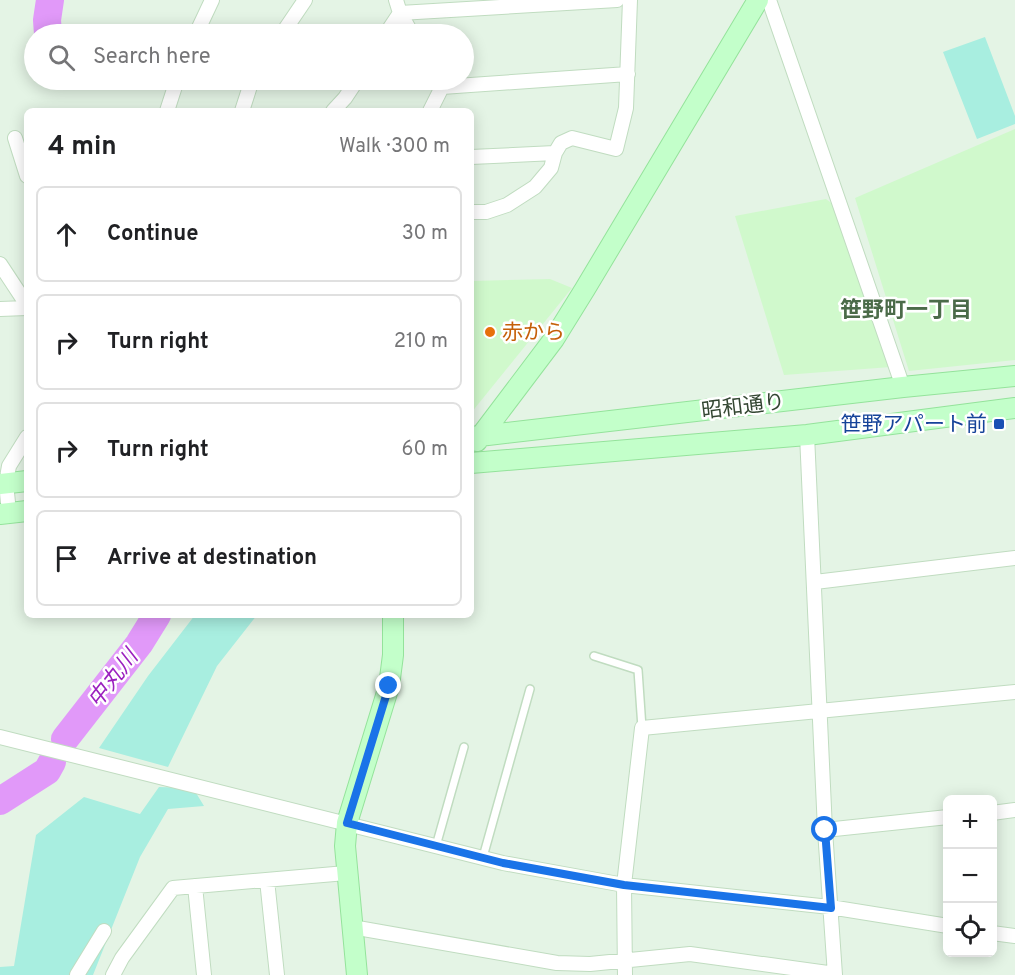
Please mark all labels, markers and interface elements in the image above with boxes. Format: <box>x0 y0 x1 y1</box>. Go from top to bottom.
search box <box>24 24 474 90</box>
icon: search <box>45 41 78 74</box>
text: Search here <box>93 44 211 71</box>
text: 4 min <box>48 131 117 164</box>
text: Walk · 300 m <box>339 134 450 160</box>
icon: ahead <box>50 218 83 251</box>
text: Continue <box>107 221 198 248</box>
text: 30 m <box>402 221 448 247</box>
district label: 笹野町一丁目 <box>840 298 972 325</box>
place label: 赤から <box>502 320 565 347</box>
marker: 赤から <box>483 325 497 339</box>
icon: right <box>50 326 83 359</box>
text: Turn right <box>107 329 209 356</box>
text: 210 m <box>394 329 448 355</box>
street label: 昭和通り <box>700 389 787 426</box>
place label: 笹野アパート前 <box>840 412 987 439</box>
marker: 笹野アパート前 <box>992 417 1006 431</box>
icon: right <box>50 434 83 467</box>
text: Turn right <box>107 437 209 464</box>
text: 60 m <box>402 437 448 463</box>
icon: arrive <box>50 542 83 575</box>
text: Arrive at destination <box>107 545 317 572</box>
water label: 中丸川 <box>83 644 146 714</box>
route end <box>375 672 401 698</box>
map controls <box>943 795 997 957</box>
button: + <box>943 795 997 849</box>
route start <box>811 816 837 842</box>
button: − <box>943 849 997 903</box>
button: locate <box>943 903 997 957</box>

